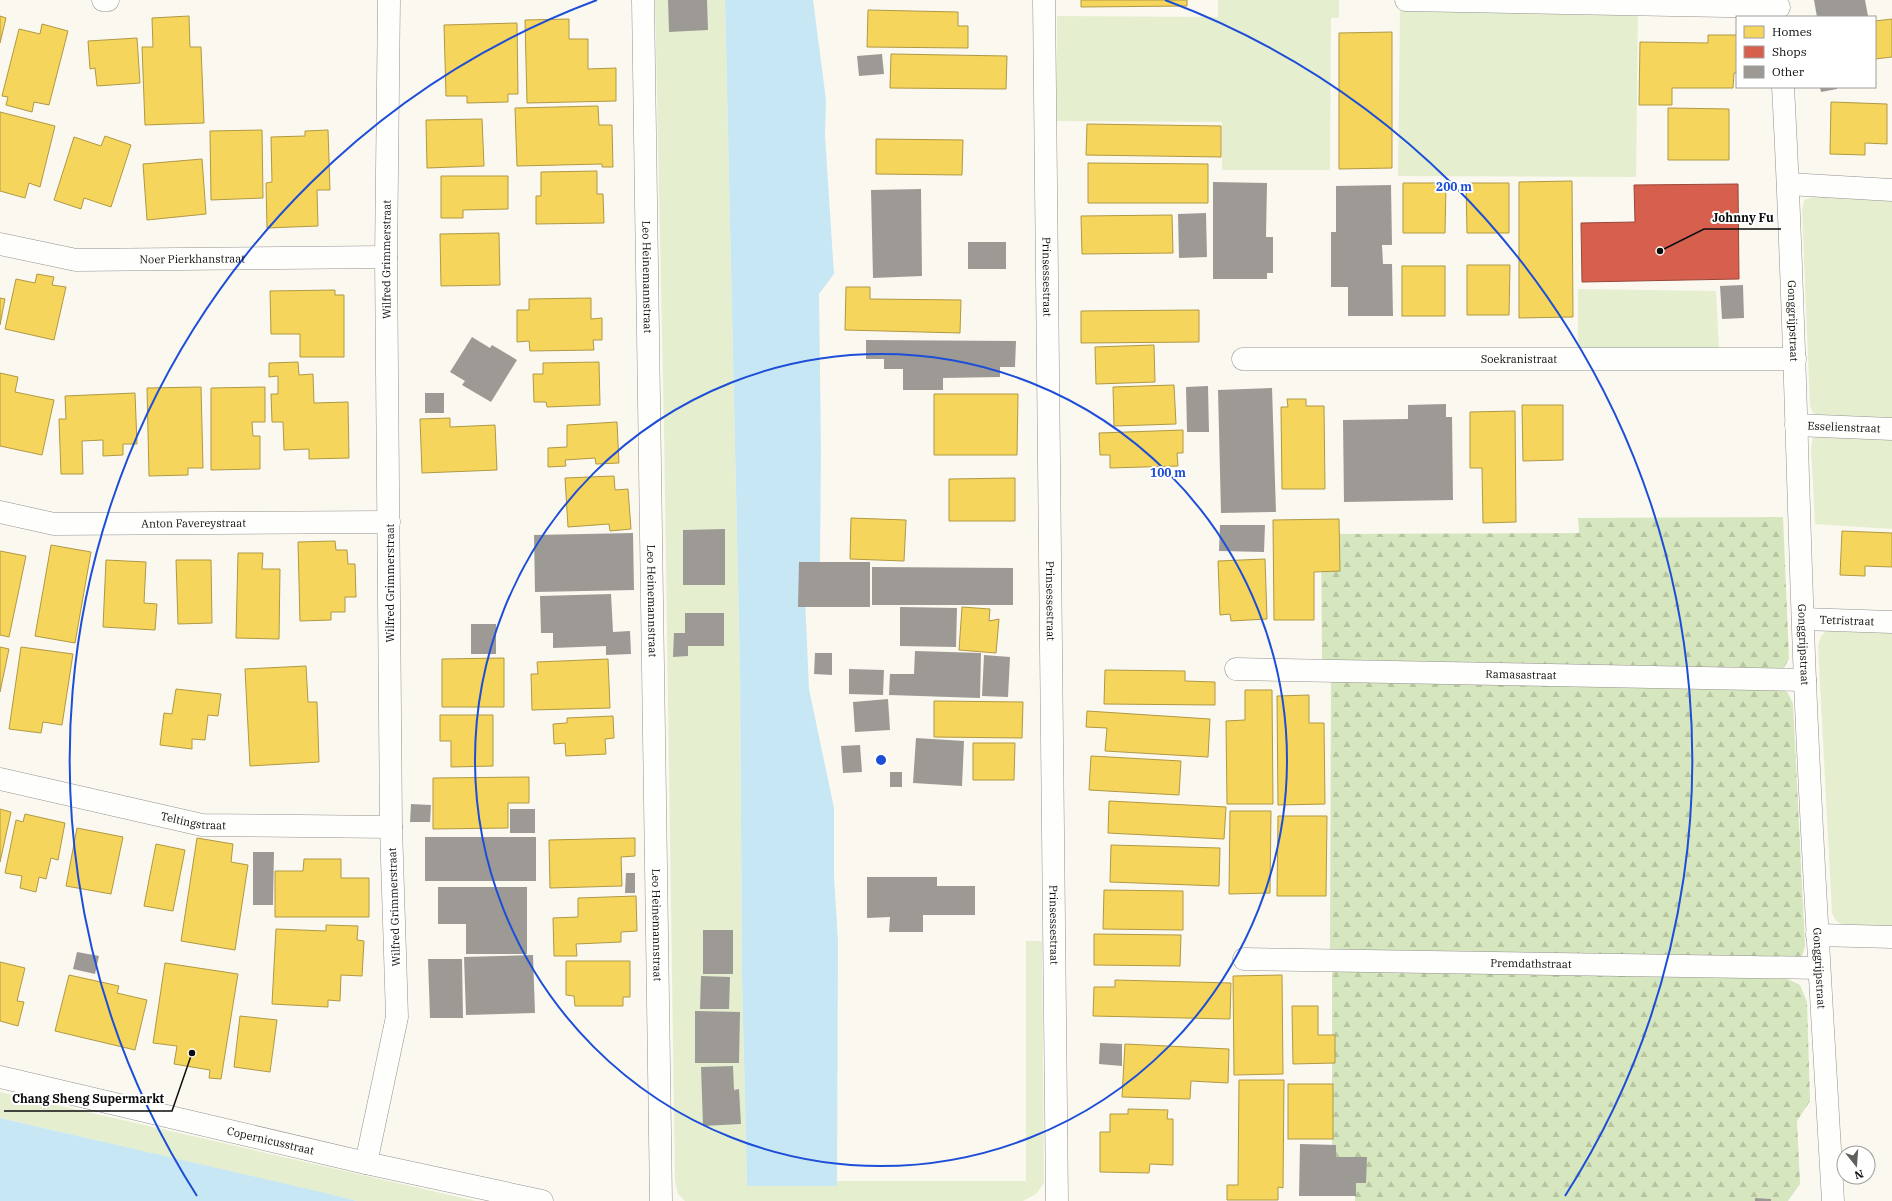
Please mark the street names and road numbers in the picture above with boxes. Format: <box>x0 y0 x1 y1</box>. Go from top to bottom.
street label: Wilfred Grimmerstraat <box>379 200 394 319</box>
street label: Leo Heinemannstraat <box>639 221 655 334</box>
street label: Prinsessestraat <box>1040 237 1054 317</box>
street label: Noer Pierkhanstraat <box>139 251 245 266</box>
street label: Gonggrijpstraat <box>1785 280 1801 362</box>
street label: Soekranistraat <box>1481 352 1557 366</box>
street label: Esselienstraat <box>1807 418 1881 436</box>
street label: Anton Favereystraat <box>141 516 246 530</box>
street label: Wilfred Grimmerstraat <box>383 523 397 642</box>
street label: Leo Heinemannstraat <box>644 545 660 657</box>
street label: Prinsessestraat <box>1043 561 1058 641</box>
street label: Gonggrijpstraat <box>1795 604 1812 686</box>
street label: Tetristraat <box>1819 613 1875 628</box>
street label: Ramasastraat <box>1485 667 1557 682</box>
street label: Teltingstraat <box>159 809 226 832</box>
street label: Wilfred Grimmerstraat <box>385 847 403 967</box>
street label: Leo Heinemannstraat <box>649 868 665 981</box>
street label: Prinsessestraat <box>1047 885 1061 965</box>
street label: Gonggrijpstraat <box>1810 927 1829 1009</box>
street label: Premdathstraat <box>1490 956 1572 971</box>
street label: Copernicusstraat <box>226 1124 316 1158</box>

